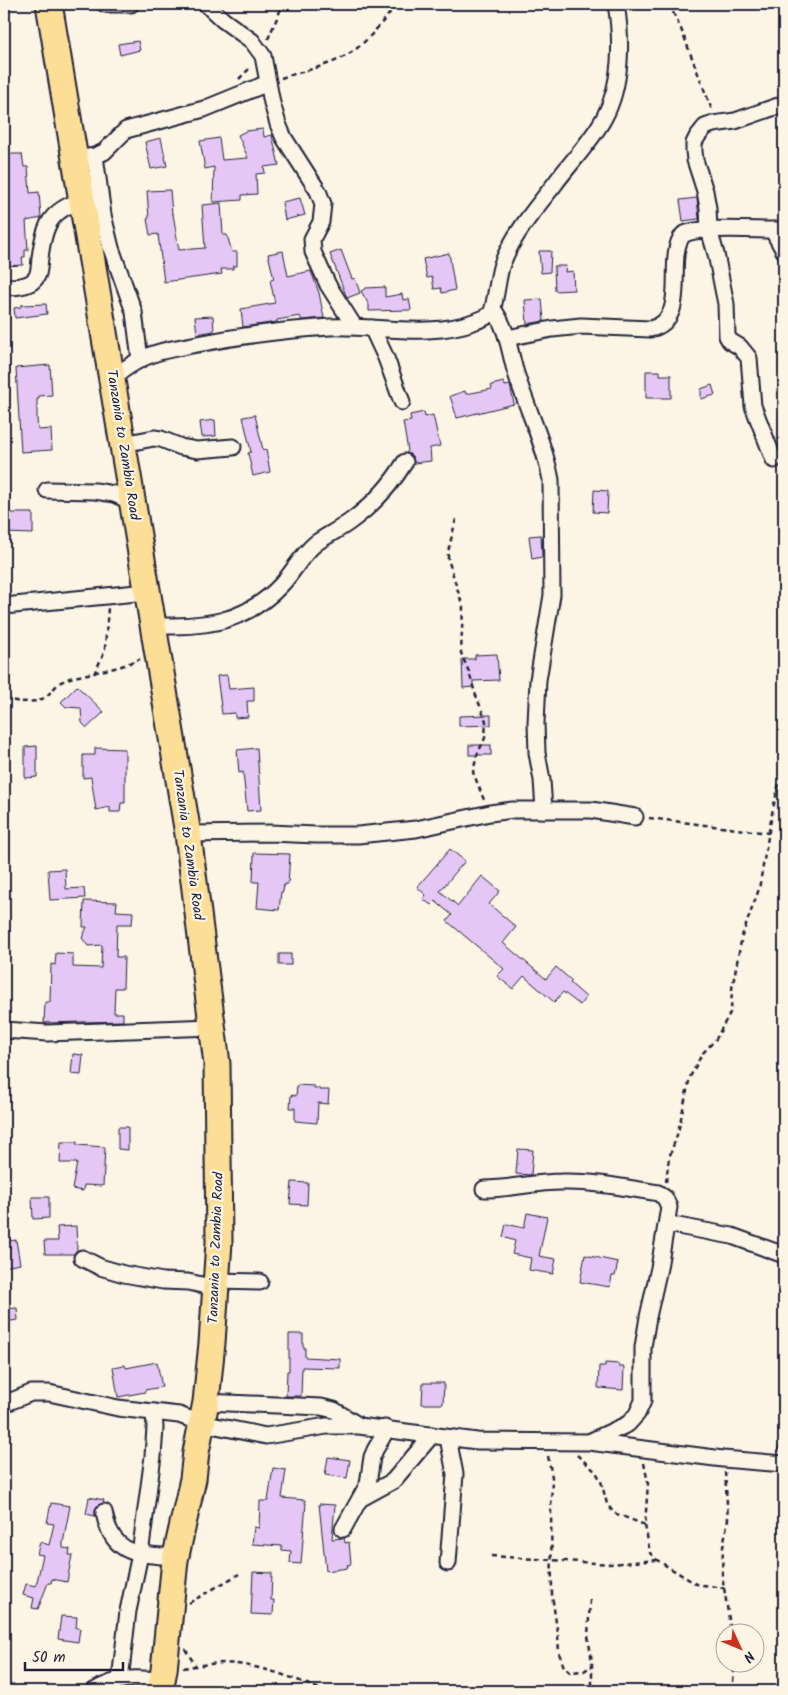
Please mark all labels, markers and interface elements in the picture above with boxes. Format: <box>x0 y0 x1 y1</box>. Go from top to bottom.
street label: Tanzania to Zambia Road <box>100 368 146 523</box>
street label: Tanzania to Zambia Road <box>167 768 210 923</box>
street label: Tanzania to Zambia Road <box>202 1171 230 1324</box>
north arrow <box>716 1622 766 1672</box>
scale bar <box>25 1640 122 1672</box>
text: 50 m <box>32 1646 66 1670</box>
text: N <box>738 1646 760 1667</box>

